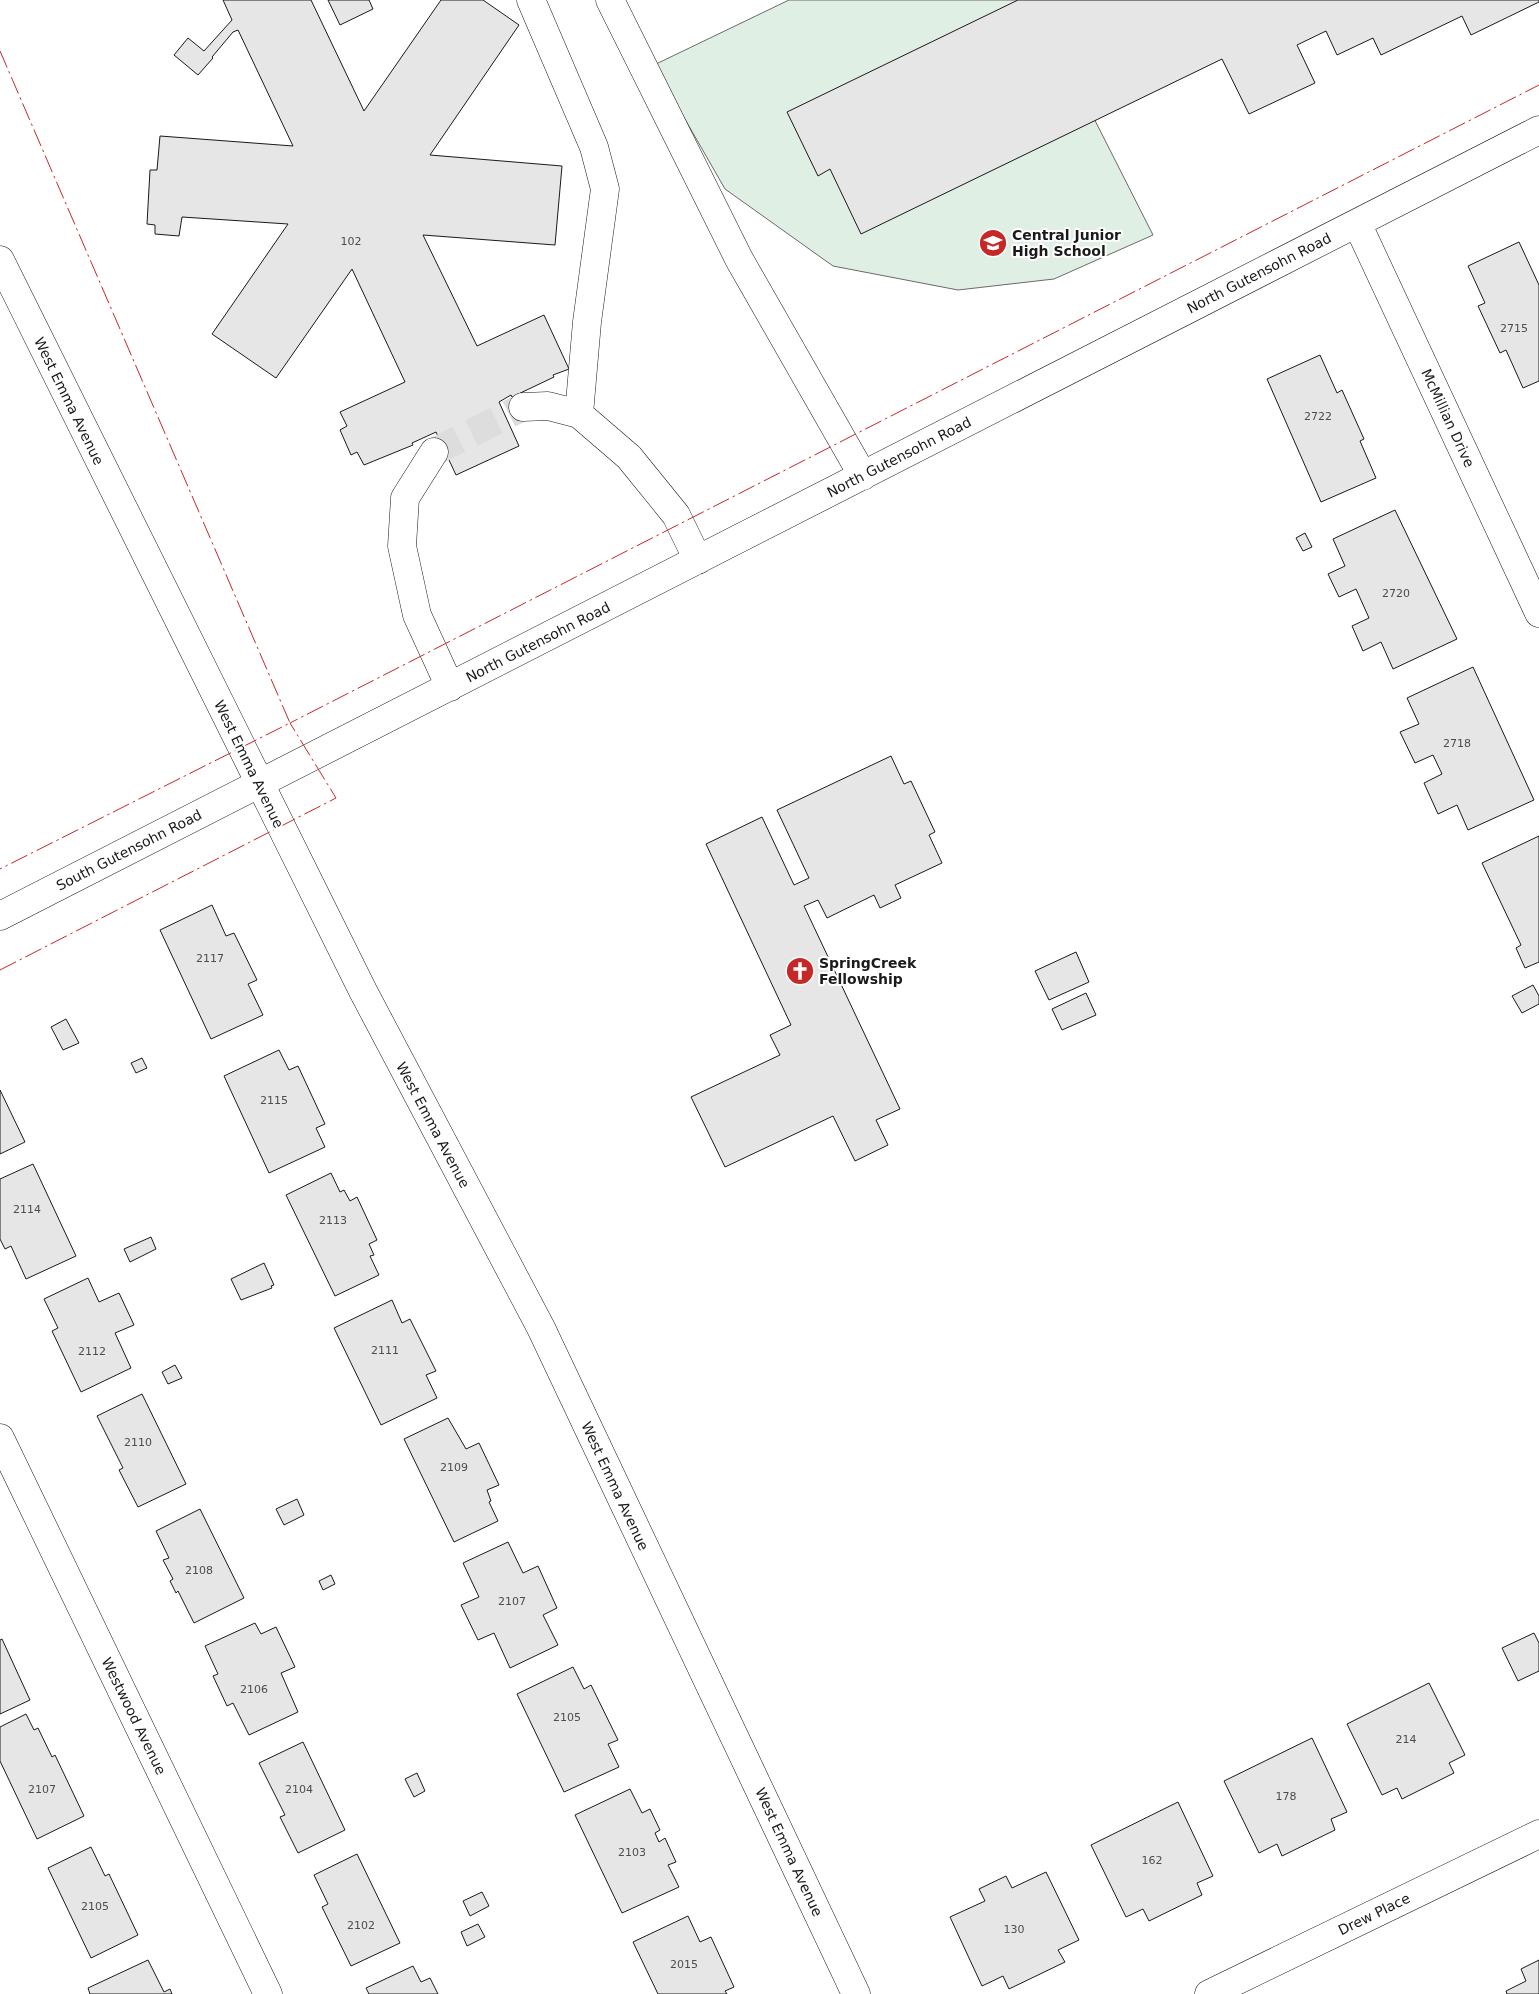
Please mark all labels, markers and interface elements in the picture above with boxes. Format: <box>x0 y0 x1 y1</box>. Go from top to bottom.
place label: Central Junior High School <box>1012 227 1121 259</box>
school or university icon: Central Junior High School <box>978 228 1008 258</box>
street label: North Gutensohn Road <box>1184 230 1334 316</box>
house number: 102 <box>341 235 362 248</box>
house number: 2715 <box>1500 322 1528 335</box>
street label: West Emma Avenue <box>31 335 107 467</box>
street label: McMillian Drive <box>1418 366 1478 470</box>
house number: 2722 <box>1304 410 1332 423</box>
street label: North Gutensohn Road <box>824 414 974 500</box>
house number: 2720 <box>1382 587 1410 600</box>
street label: North Gutensohn Road <box>463 599 613 685</box>
street label: West Emma Avenue <box>211 698 287 830</box>
house number: 2718 <box>1443 737 1471 750</box>
street label: South Gutensohn Road <box>54 806 204 894</box>
house number: 2117 <box>196 952 224 965</box>
place label: SpringCreek Fellowship <box>819 955 917 987</box>
church icon: SpringCreek Fellowship <box>785 956 815 986</box>
street label: West Emma Avenue <box>393 1059 473 1191</box>
house number: 2115 <box>260 1094 288 1107</box>
house number: 2114 <box>13 1203 41 1216</box>
house number: 2113 <box>319 1214 347 1227</box>
house number: 2111 <box>371 1344 399 1357</box>
house number: 2112 <box>78 1345 106 1358</box>
street label: West Emma Avenue <box>578 1419 652 1553</box>
house number: 2110 <box>124 1436 152 1449</box>
house number: 2109 <box>440 1461 468 1474</box>
house number: 2108 <box>185 1564 213 1577</box>
house number: 2107 <box>498 1595 526 1608</box>
street label: Westwood Avenue <box>99 1655 169 1777</box>
house number: 2106 <box>240 1683 268 1696</box>
house number: 2105 <box>553 1711 581 1724</box>
house number: 214 <box>1396 1733 1417 1746</box>
house number: 2107 <box>28 1783 56 1796</box>
house number: 2104 <box>285 1783 313 1796</box>
street label: West Emma Avenue <box>752 1785 826 1919</box>
house number: 178 <box>1276 1790 1297 1803</box>
house number: 2103 <box>618 1846 646 1859</box>
house number: 162 <box>1142 1854 1163 1867</box>
street label: Drew Place <box>1335 1890 1413 1938</box>
house number: 2105 <box>81 1900 109 1913</box>
house number: 2102 <box>347 1919 375 1932</box>
house number: 130 <box>1004 1923 1025 1936</box>
house number: 2015 <box>670 1958 698 1971</box>

